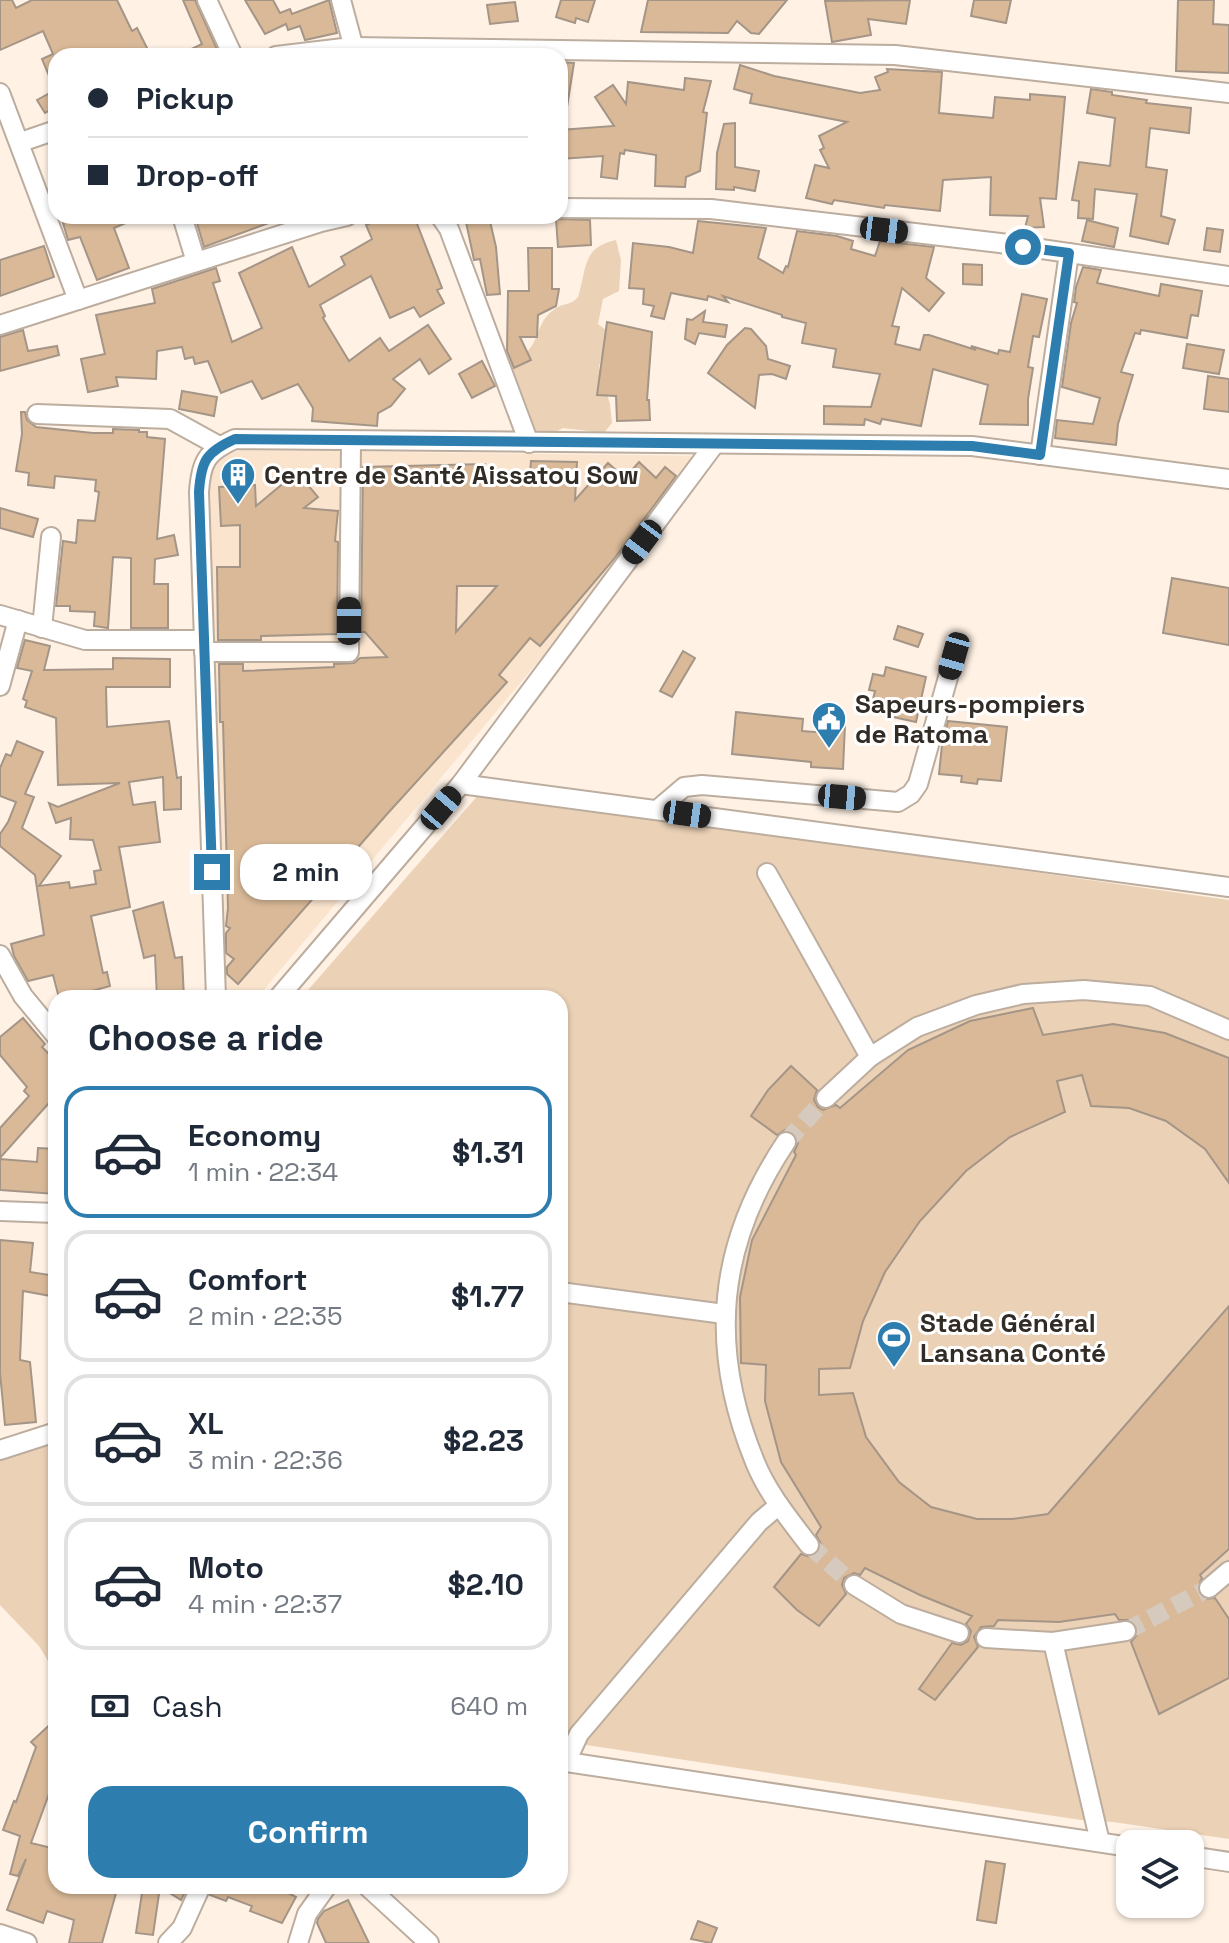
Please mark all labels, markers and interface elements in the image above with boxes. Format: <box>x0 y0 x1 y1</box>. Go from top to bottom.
text: Pickup <box>136 79 234 118</box>
text: Drop-off <box>136 156 259 195</box>
car <box>859 215 909 245</box>
route start <box>1005 229 1041 265</box>
building icon: Centre de Santé Aissatou Sow <box>219 456 257 506</box>
place label: Centre de Santé Aissatou Sow <box>264 458 639 492</box>
car <box>618 516 666 568</box>
car <box>337 597 361 645</box>
car <box>936 630 972 682</box>
place label: Sapeurs-pompiers de Ratoma <box>855 687 1085 751</box>
public building icon: Sapeurs-pompiers de Ratoma <box>810 700 848 750</box>
car <box>416 782 466 834</box>
car <box>817 783 867 811</box>
car <box>662 799 712 829</box>
callout: 2 min <box>240 844 372 900</box>
route end <box>194 854 230 890</box>
text: 2 min <box>272 855 340 889</box>
text: Choose a ride <box>88 1015 324 1061</box>
icon: car <box>92 1116 164 1188</box>
text: Economy <box>188 1116 321 1155</box>
text: $1.31 <box>452 1133 524 1172</box>
text: 1 min · 22:34 <box>188 1155 338 1189</box>
icon: car <box>92 1260 164 1332</box>
text: Comfort <box>188 1260 307 1299</box>
text: $1.77 <box>451 1277 524 1316</box>
text: 2 min · 22:35 <box>188 1299 342 1333</box>
place label: Stade Général Lansana Conté <box>920 1306 1106 1370</box>
sports icon: Stade Général Lansana Conté <box>875 1319 913 1369</box>
icon: car <box>92 1404 164 1476</box>
text: XL <box>188 1404 224 1443</box>
text: $2.23 <box>443 1421 524 1460</box>
text: 3 min · 22:36 <box>188 1443 343 1477</box>
icon: car <box>92 1548 164 1620</box>
text: Moto <box>188 1548 264 1587</box>
text: $2.10 <box>448 1565 524 1604</box>
text: 4 min · 22:37 <box>188 1587 342 1621</box>
icon: cash <box>88 1684 132 1728</box>
text: Cash <box>152 1687 223 1726</box>
text: 640 m <box>450 1689 528 1723</box>
button: Confirm <box>88 1786 528 1878</box>
map controls <box>1116 1830 1204 1918</box>
button: layers <box>1116 1830 1204 1918</box>

